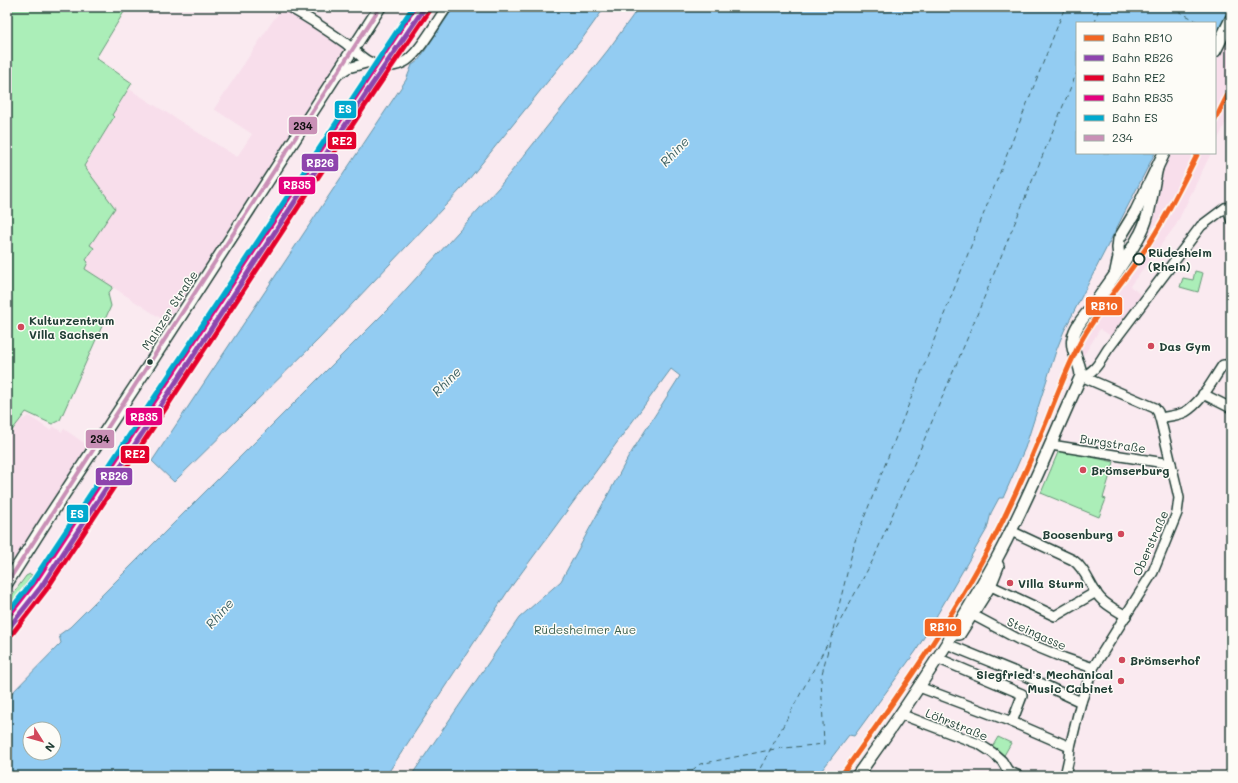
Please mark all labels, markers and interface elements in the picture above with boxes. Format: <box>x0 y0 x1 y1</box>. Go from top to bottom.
legend <box>1076 22 1216 154</box>
text: Bahn RB10 <box>1112 29 1173 45</box>
text: Bahn RB26 <box>1112 49 1173 65</box>
text: Bahn RE2 <box>1112 69 1165 85</box>
text: Bahn RB35 <box>1112 89 1173 105</box>
line badge: ES <box>334 100 357 119</box>
text: ES <box>338 101 352 116</box>
text: Bahn ES <box>1112 109 1158 125</box>
line badge: 234 <box>288 116 318 135</box>
text: 234 <box>293 118 313 133</box>
text: 234 <box>1112 129 1133 145</box>
line badge: RE2 <box>327 131 357 150</box>
text: RE2 <box>332 133 352 148</box>
water label: Rhine <box>656 133 692 169</box>
line badge: RB26 <box>301 153 339 172</box>
text: RB26 <box>306 155 334 170</box>
line badge: RB35 <box>278 176 316 195</box>
text: RB35 <box>283 177 312 192</box>
place label: Rüdesheim (Rhein) <box>1148 244 1212 274</box>
marker: Rüdesheim (Rhein) <box>1132 252 1146 266</box>
street label: Mainzer Straße <box>137 267 201 353</box>
line badge: RB10 <box>1085 296 1123 316</box>
text: RB10 <box>1091 298 1117 313</box>
place label: Kulturzentrum Villa Sachsen <box>29 312 114 342</box>
marker: Kulturzentrum Villa Sachsen <box>16 322 26 332</box>
place label: Das Gym <box>1159 338 1211 354</box>
marker: Das Gym <box>1146 341 1156 351</box>
unlabelled marker <box>145 357 155 367</box>
water label: Rhine <box>428 363 464 399</box>
line badge: RB35 <box>125 407 163 426</box>
text: RB35 <box>130 409 159 424</box>
line badge: 234 <box>85 429 115 449</box>
street label: Burgstraße <box>1079 430 1147 456</box>
text: 234 <box>90 431 110 446</box>
line badge: RE2 <box>120 445 150 464</box>
text: RE2 <box>125 446 145 461</box>
place label: Brömserburg <box>1091 462 1170 478</box>
marker: Brömserburg <box>1078 465 1088 475</box>
line badge: RB26 <box>95 467 133 486</box>
text: RB26 <box>100 468 128 483</box>
line badge: ES <box>66 504 89 523</box>
text: ES <box>70 506 84 521</box>
street label: Oberstraße <box>1128 508 1172 578</box>
place label: Boosenburg <box>1042 526 1113 542</box>
marker: Boosenburg <box>1116 529 1126 539</box>
place label: Villa Sturm <box>1018 575 1084 591</box>
marker: Villa Sturm <box>1005 578 1015 588</box>
water label: Rhine <box>201 594 237 632</box>
street label: Steingasse <box>1005 613 1069 653</box>
line badge: RB10 <box>924 618 962 637</box>
text: RB10 <box>930 619 956 634</box>
park label: Rüdesheimer Aue <box>534 621 636 637</box>
place label: Brömserhof <box>1130 652 1201 668</box>
marker: Brömserhof <box>1117 655 1127 665</box>
place label: Siegfried's Mechanical Music Cabinet <box>976 666 1113 696</box>
marker: Siegfried's Mechanical Music Cabinet <box>1116 676 1126 686</box>
street label: Löhrstraße <box>923 704 991 744</box>
north arrow <box>22 721 62 761</box>
text: N <box>42 739 59 755</box>

